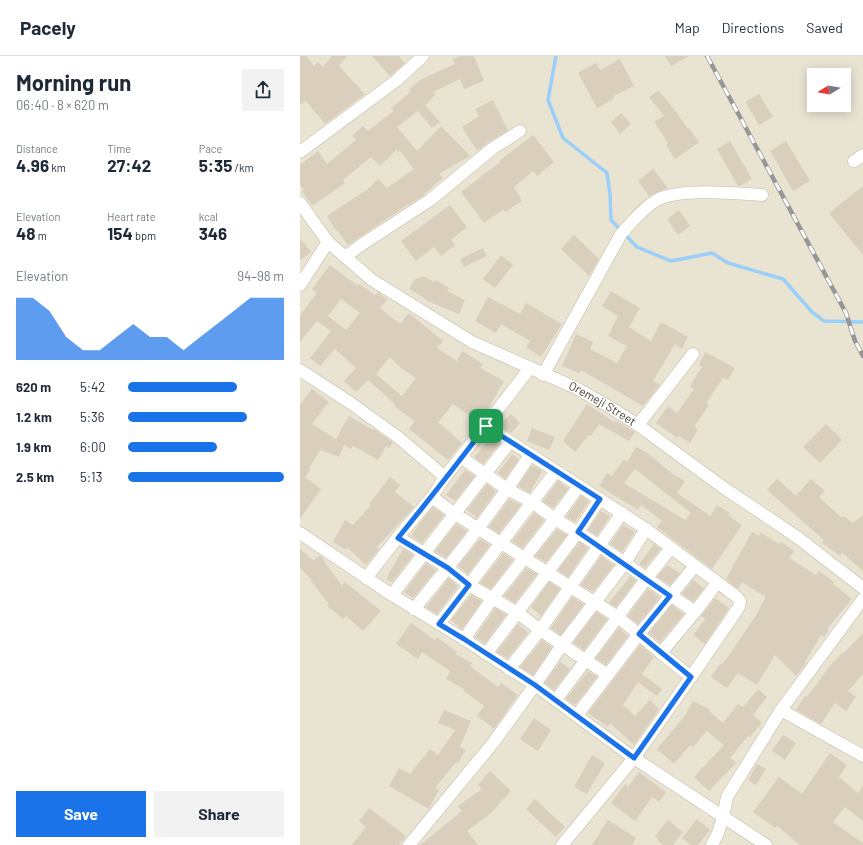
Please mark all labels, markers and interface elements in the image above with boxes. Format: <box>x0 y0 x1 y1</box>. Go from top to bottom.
text: Pacely <box>20 16 76 39</box>
text: Map <box>675 19 700 36</box>
text: Directions <box>722 19 784 36</box>
text: Saved <box>806 19 843 36</box>
north arrow <box>807 68 851 112</box>
map controls <box>807 68 851 112</box>
text: Morning run <box>16 69 131 95</box>
button: share <box>242 69 284 111</box>
text: 06:40 · 8 × 620 m <box>16 97 109 113</box>
text: Distance <box>16 142 58 155</box>
text: Time <box>107 142 131 155</box>
text: Pace <box>199 142 222 155</box>
text: 4.96 <box>16 155 49 175</box>
text: 27:42 <box>107 155 151 175</box>
text: 5:35 <box>199 155 232 175</box>
text: km <box>49 161 66 174</box>
text: /km <box>232 161 254 174</box>
text: Elevation <box>16 210 60 223</box>
text: Heart rate <box>107 210 156 223</box>
text: kcal <box>199 210 218 223</box>
text: 48 <box>16 223 35 243</box>
text: 154 <box>107 223 133 243</box>
text: 346 <box>199 223 227 243</box>
text: m <box>35 229 47 242</box>
text: bpm <box>133 229 156 242</box>
text: Elevation <box>16 268 68 284</box>
text: 94–98 m <box>237 268 284 284</box>
street label: Oremeji Street <box>567 378 639 428</box>
text: 620 m <box>16 379 51 395</box>
text: 5:42 <box>80 379 105 395</box>
text: 1.2 km <box>16 409 52 425</box>
text: 5:36 <box>80 409 104 425</box>
pin <box>469 409 503 443</box>
icon: arrive <box>475 415 497 437</box>
text: 1.9 km <box>16 439 51 455</box>
text: 6:00 <box>80 439 106 455</box>
text: 2.5 km <box>16 469 54 485</box>
text: 5:13 <box>80 469 102 485</box>
button: Save <box>16 791 146 837</box>
button: Share <box>154 791 284 837</box>

